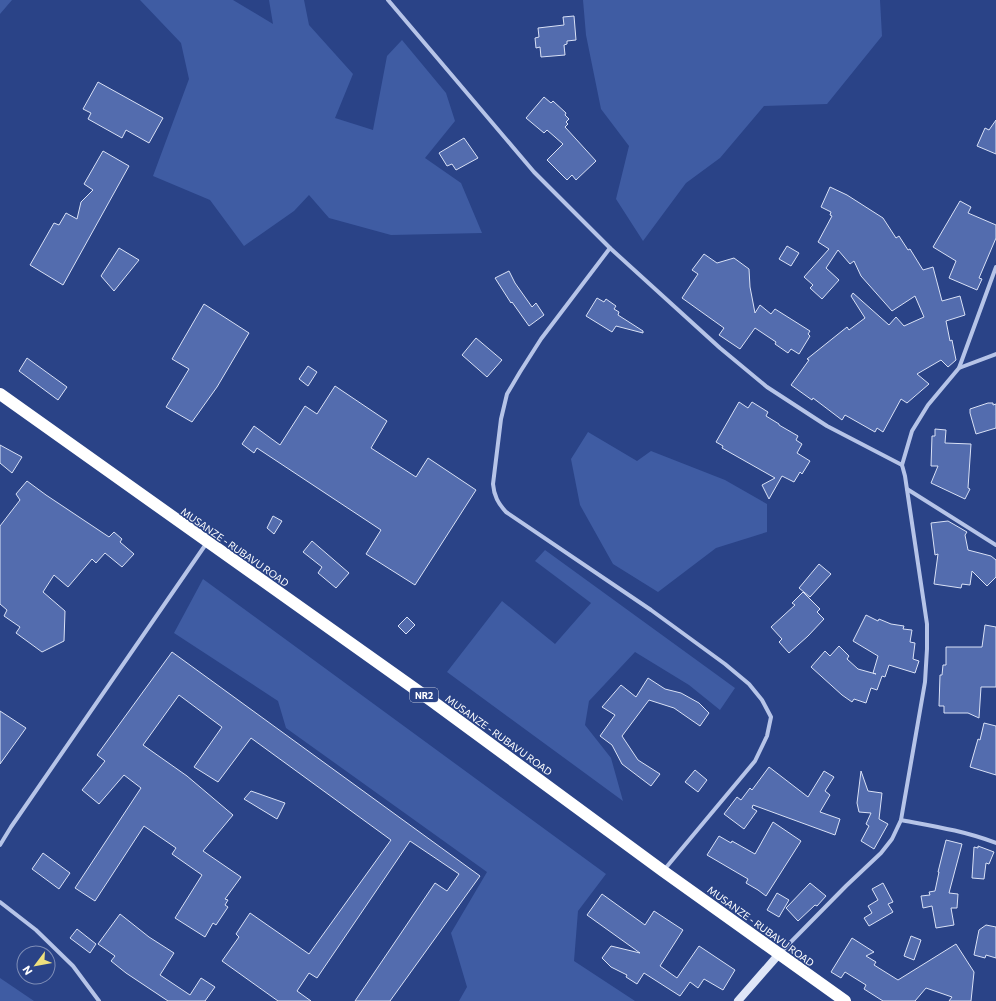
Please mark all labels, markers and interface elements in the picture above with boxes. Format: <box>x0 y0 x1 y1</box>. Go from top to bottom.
street label: MUSANZE - RUBAVU ROAD <box>179 505 291 589</box>
road number: NR2 <box>410 688 438 702</box>
street label: MUSANZE - RUBAVU ROAD <box>443 692 555 778</box>
street label: MUSANZE - RUBAVU ROAD <box>705 883 817 969</box>
north arrow <box>16 945 56 985</box>
text: N <box>19 964 35 978</box>

